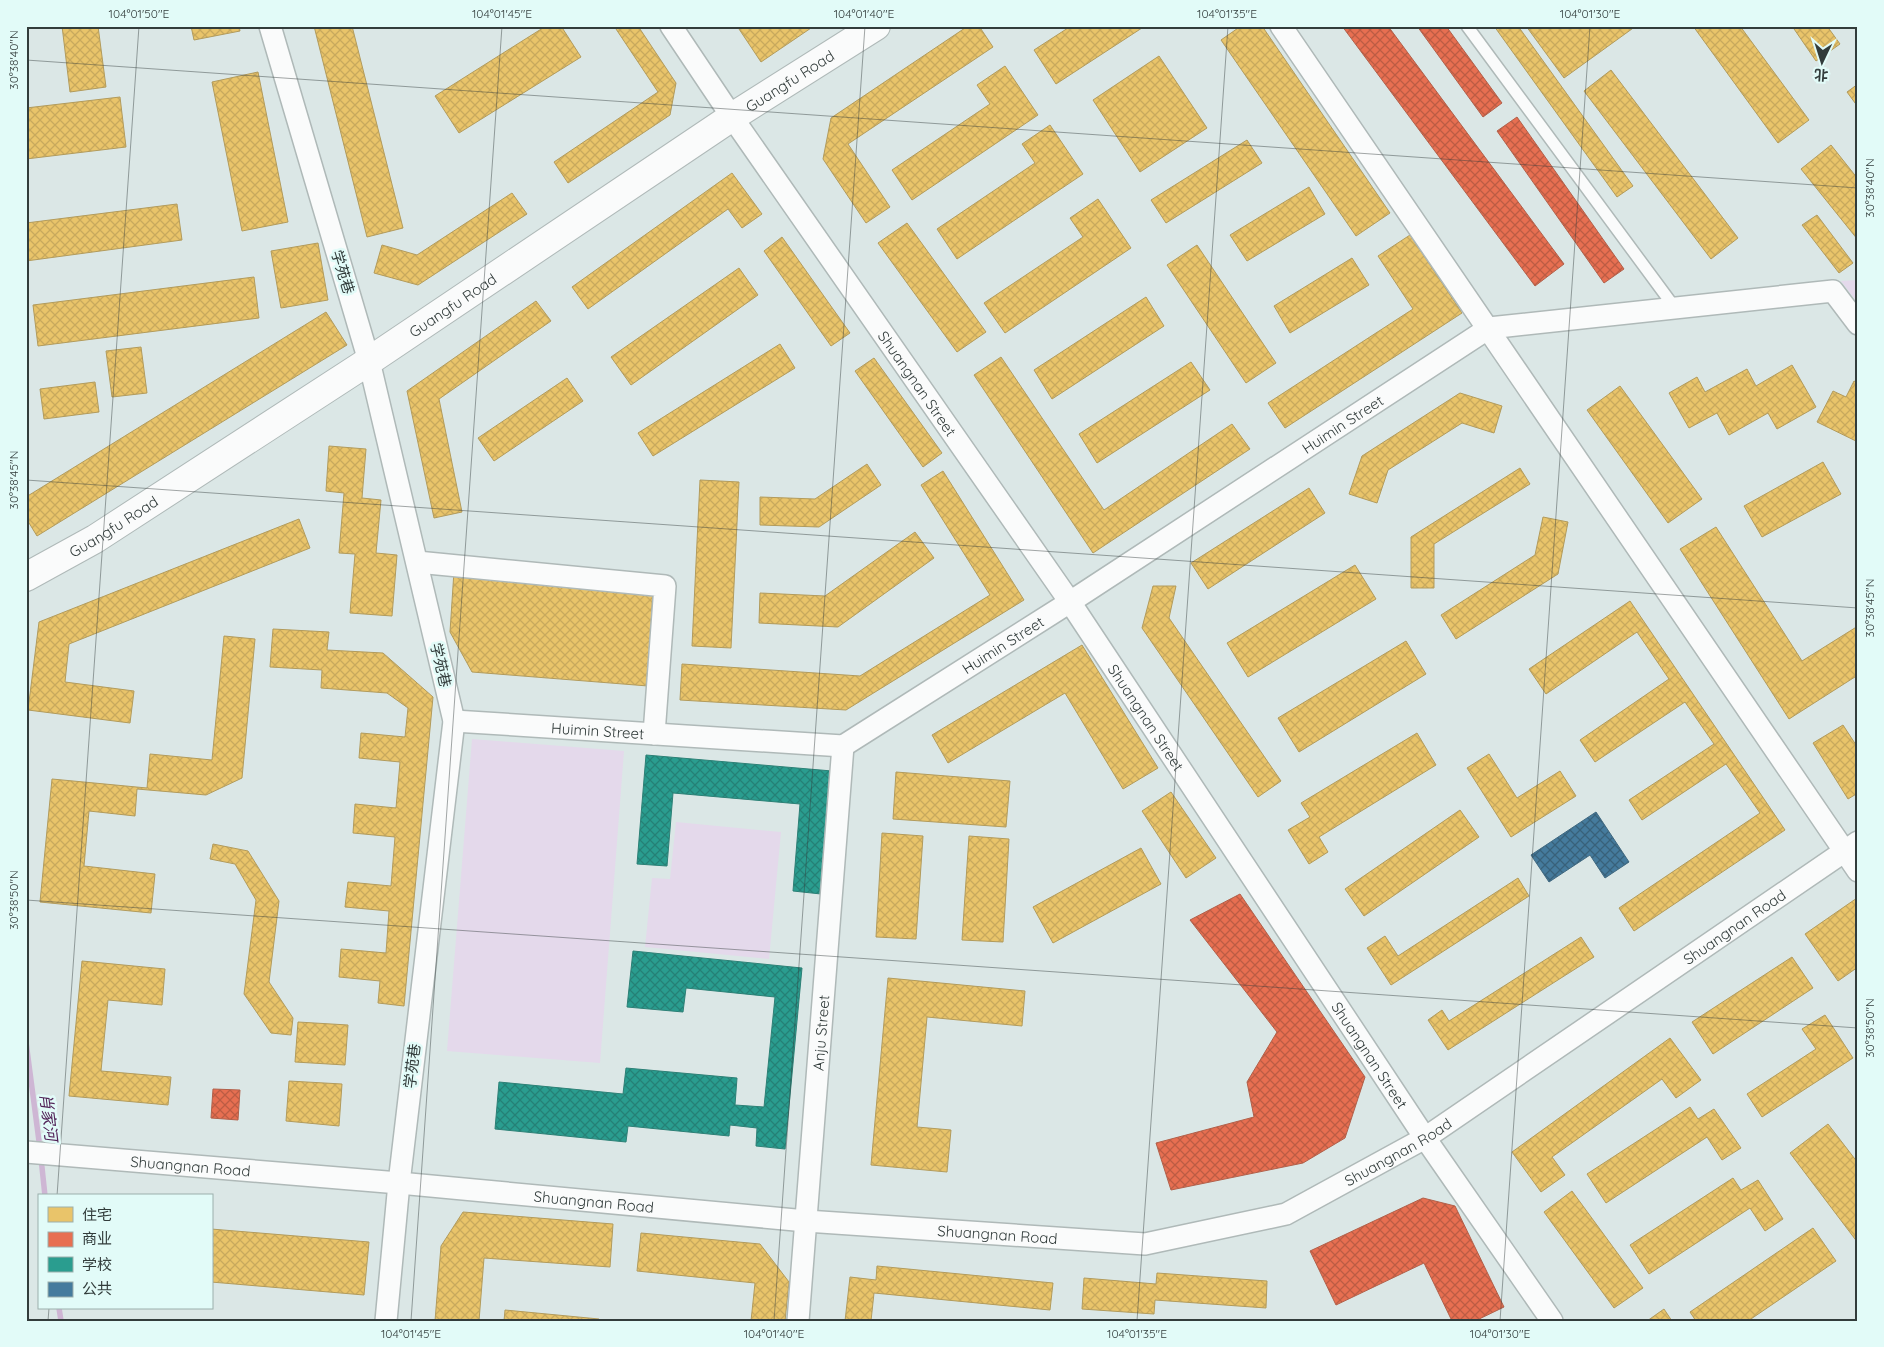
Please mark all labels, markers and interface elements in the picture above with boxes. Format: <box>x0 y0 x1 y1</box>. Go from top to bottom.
text: 104°01'50"E <box>109 6 170 21</box>
text: 104°01'45"E <box>472 6 532 21</box>
text: 104°01'40"E <box>834 6 895 21</box>
text: 104°01'35"E <box>1197 6 1257 21</box>
text: 104°01'30"E <box>1560 6 1620 21</box>
text: 30°38'40"N <box>6 30 21 90</box>
north arrow <box>1796 38 1846 88</box>
street label: Guangfu Road <box>742 45 838 116</box>
text: 北 <box>1813 66 1829 84</box>
text: 30°38'40"N <box>1862 158 1877 218</box>
street label: 学苑巷 <box>327 248 359 296</box>
street label: Guangfu Road <box>405 269 500 341</box>
street label: Shuangnan Street <box>874 327 961 440</box>
street label: Huimin Street <box>1298 390 1387 457</box>
text: 30°38'45"N <box>6 451 21 509</box>
street label: Guangfu Road <box>65 491 161 561</box>
text: 30°38'45"N <box>1862 579 1877 637</box>
street label: Huimin Street <box>958 612 1047 678</box>
street label: 学苑巷 <box>427 641 455 689</box>
street label: Shuangnan Street <box>1104 660 1189 774</box>
street label: Huimin Street <box>551 718 645 743</box>
text: 30°38'50"N <box>6 870 21 930</box>
street label: Shuangnan Road <box>1679 885 1789 968</box>
street label: Anju Street <box>808 994 833 1072</box>
street label: Shuangnan Street <box>1328 998 1412 1112</box>
text: 30°38'50"N <box>1862 998 1877 1058</box>
street label: 学苑巷 <box>400 1043 424 1089</box>
water label: 肖家河 <box>36 1092 62 1145</box>
street label: Shuangnan Road <box>1341 1113 1455 1190</box>
street label: Shuangnan Road <box>130 1151 251 1180</box>
street label: Shuangnan Road <box>533 1186 655 1216</box>
legend <box>38 1194 212 1310</box>
text: 住宅 <box>82 1205 112 1224</box>
street label: Shuangnan Road <box>937 1220 1058 1248</box>
text: 商业 <box>82 1229 112 1248</box>
text: 学校 <box>82 1255 112 1274</box>
text: 公共 <box>82 1279 112 1298</box>
text: 104°01'45"E <box>381 1326 441 1341</box>
text: 104°01'40"E <box>744 1326 805 1341</box>
text: 104°01'35"E <box>1107 1326 1167 1341</box>
text: 104°01'30"E <box>1470 1326 1530 1341</box>

